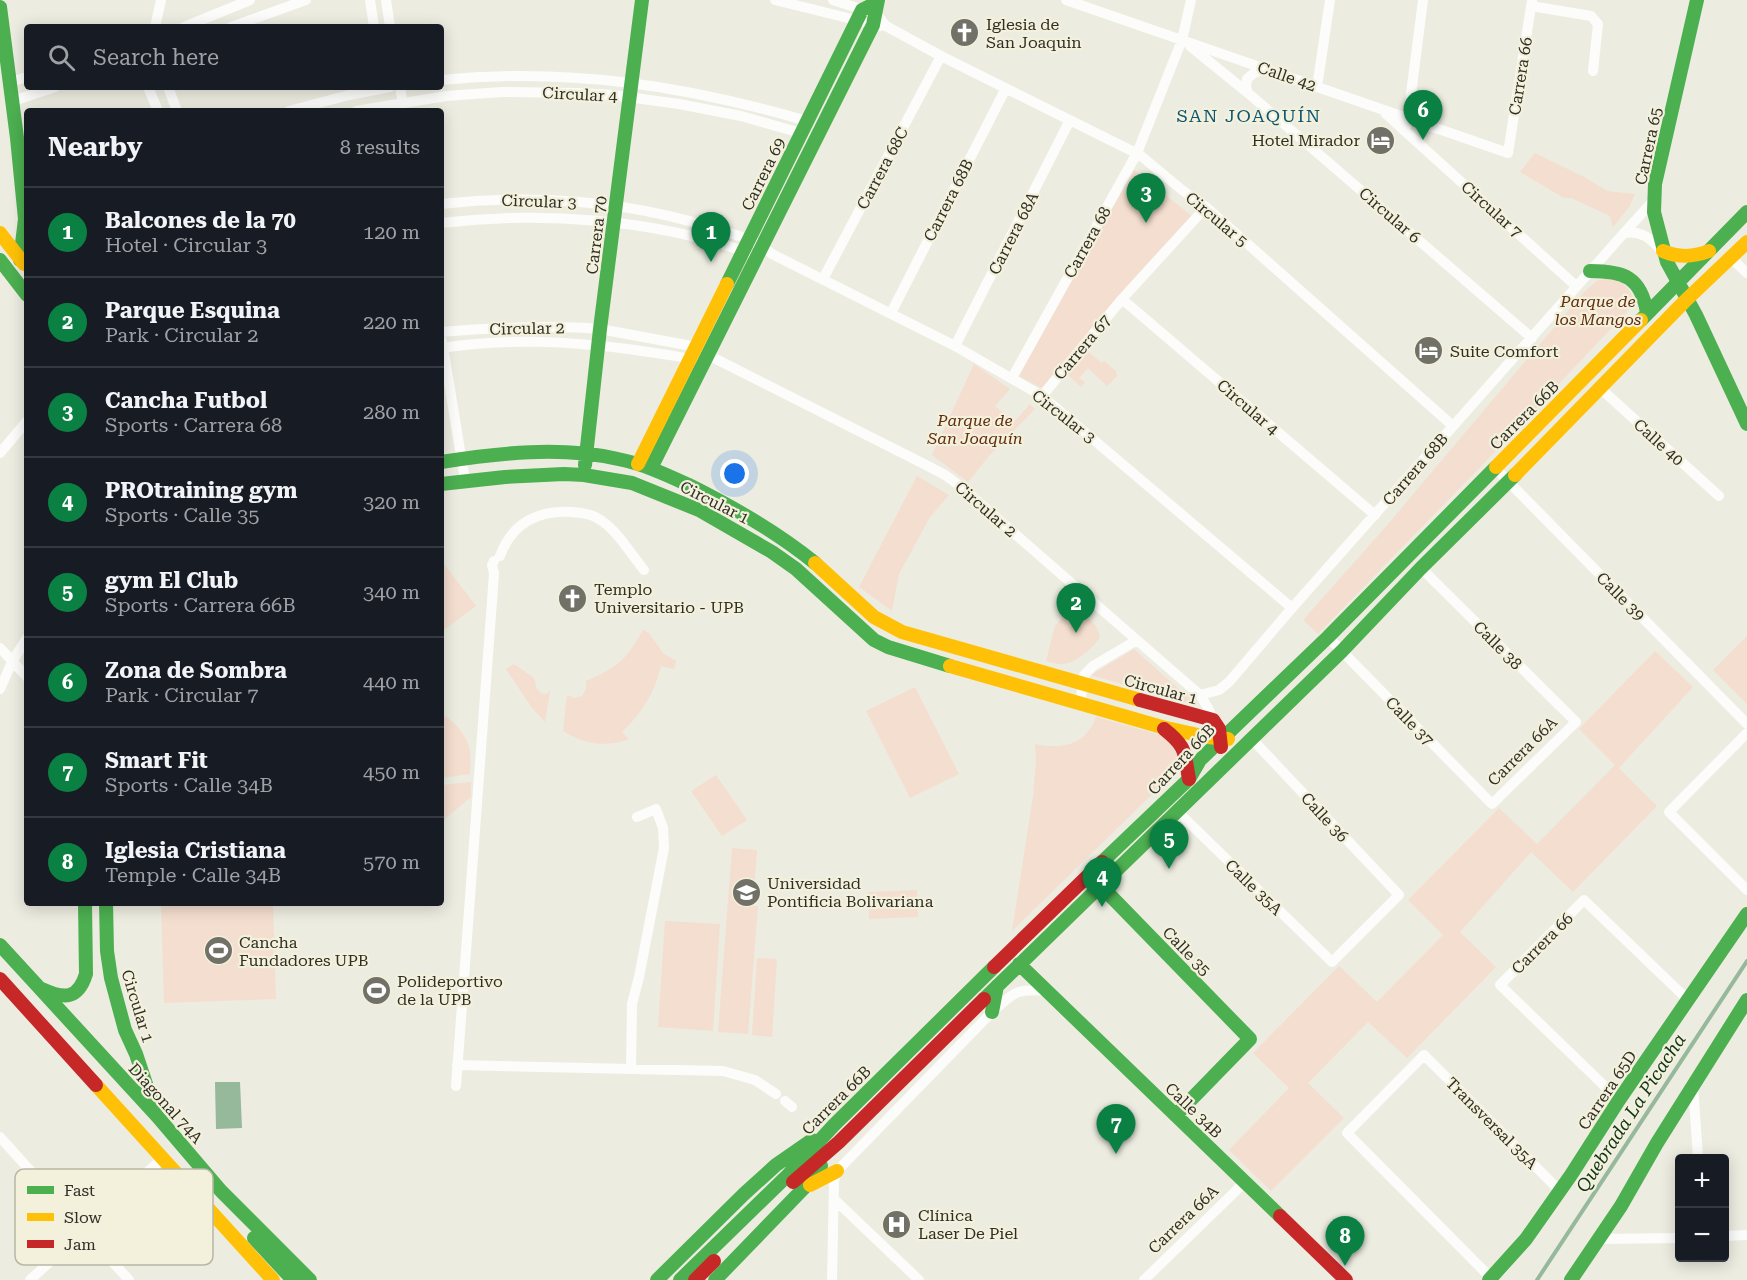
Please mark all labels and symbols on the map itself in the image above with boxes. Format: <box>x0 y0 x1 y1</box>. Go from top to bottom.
place label: Iglesia de San Joaquin <box>986 15 1082 52</box>
church icon: Iglesia de San Joaquin <box>949 17 981 49</box>
street label: Carrera 66 <box>1505 36 1536 117</box>
street label: Calle 42 <box>1255 58 1319 95</box>
street label: Circular 4 <box>542 83 618 106</box>
pin: 6 <box>1404 90 1442 140</box>
district label: SAN JOAQUÍN <box>1176 105 1322 126</box>
street label: Carrera 65 <box>1631 105 1666 187</box>
street label: Carrera 68C <box>853 124 912 213</box>
hotel icon: Hotel Mirador <box>1365 124 1397 156</box>
place label: Hotel Mirador <box>1252 131 1360 150</box>
street label: Carrera 69 <box>738 135 789 214</box>
street label: Carrera 68B <box>920 156 977 244</box>
pin: 3 <box>1126 174 1166 223</box>
street label: Circular 7 <box>1457 177 1526 242</box>
street label: Circular 6 <box>1355 184 1424 247</box>
street label: Carrera 68A <box>985 188 1043 278</box>
street label: Circular 5 <box>1182 188 1252 251</box>
street label: Circular 3 <box>501 191 577 212</box>
street label: Carrera 70 <box>582 195 611 275</box>
street label: Carrera 68 <box>1060 203 1115 281</box>
pin: 1 <box>692 212 730 262</box>
park label: Parque de los Mangos <box>1555 292 1641 329</box>
street label: Carrera 67 <box>1050 311 1115 384</box>
street label: Circular 2 <box>489 318 565 339</box>
hotel icon: Suite Comfort <box>1413 335 1445 367</box>
place label: Suite Comfort <box>1450 342 1558 361</box>
street label: Circular 4 <box>1213 376 1282 439</box>
street label: Carrera 66B <box>1486 377 1563 454</box>
street label: Circular 3 <box>1028 386 1099 447</box>
park label: Parque de San Joaquín <box>926 411 1023 448</box>
street label: Calle 40 <box>1630 415 1688 470</box>
street label: Carrera 68B <box>1379 429 1452 509</box>
your location <box>720 459 749 488</box>
street label: Circular 1 <box>677 477 753 528</box>
street label: Circular 2 <box>951 478 1020 541</box>
street label: Calle 39 <box>1592 568 1649 625</box>
place label: Templo Universitario - UPB <box>594 580 744 617</box>
church icon: Templo Universitario - UPB <box>557 582 589 614</box>
pin: 2 <box>1056 584 1096 633</box>
street label: Calle 38 <box>1469 617 1526 674</box>
street label: Circular 1 <box>1122 671 1200 708</box>
street label: Calle 37 <box>1382 693 1438 750</box>
street label: Carrera 66A <box>1484 712 1562 790</box>
street label: Carrera 66B <box>1144 720 1219 799</box>
street label: Calle 36 <box>1297 789 1352 846</box>
pin: 5 <box>1150 820 1188 869</box>
street label: Calle 35A <box>1221 856 1287 920</box>
pin: 4 <box>1082 858 1122 907</box>
place label: Universidad Pontificia Bolivariana <box>767 874 934 911</box>
school or university icon: Universidad Pontificia Bolivariana <box>730 876 762 908</box>
street label: Carrera 66 <box>1508 909 1577 978</box>
street label: Calle 35 <box>1159 923 1215 980</box>
place label: Cancha Fundadores UPB <box>239 933 368 970</box>
sports icon: Cancha Fundadores UPB <box>202 935 234 967</box>
street label: Circular 1 <box>117 967 158 1045</box>
place label: Polideportivo de la UPB <box>397 972 503 1009</box>
sports icon: Polideportivo de la UPB <box>360 974 392 1006</box>
water label: Quebrada La Picacha <box>1572 1029 1690 1196</box>
street label: Carrera 65D <box>1574 1047 1641 1133</box>
street label: Diagonal 74A <box>125 1059 207 1148</box>
street label: Carrera 66B <box>798 1062 875 1139</box>
street label: Transversal 35A <box>1442 1074 1542 1174</box>
street label: Calle 34B <box>1161 1079 1226 1142</box>
pin: 7 <box>1096 1104 1136 1154</box>
legend <box>15 1169 213 1265</box>
text: Fast <box>64 1181 95 1200</box>
street label: Carrera 66A <box>1144 1181 1223 1258</box>
place label: Clínica Laser De Piel <box>918 1206 1018 1243</box>
text: Slow <box>64 1208 102 1227</box>
hospital icon: Clínica Laser De Piel <box>881 1208 913 1240</box>
pin: 8 <box>1326 1216 1364 1266</box>
text: Jam <box>64 1235 96 1254</box>

